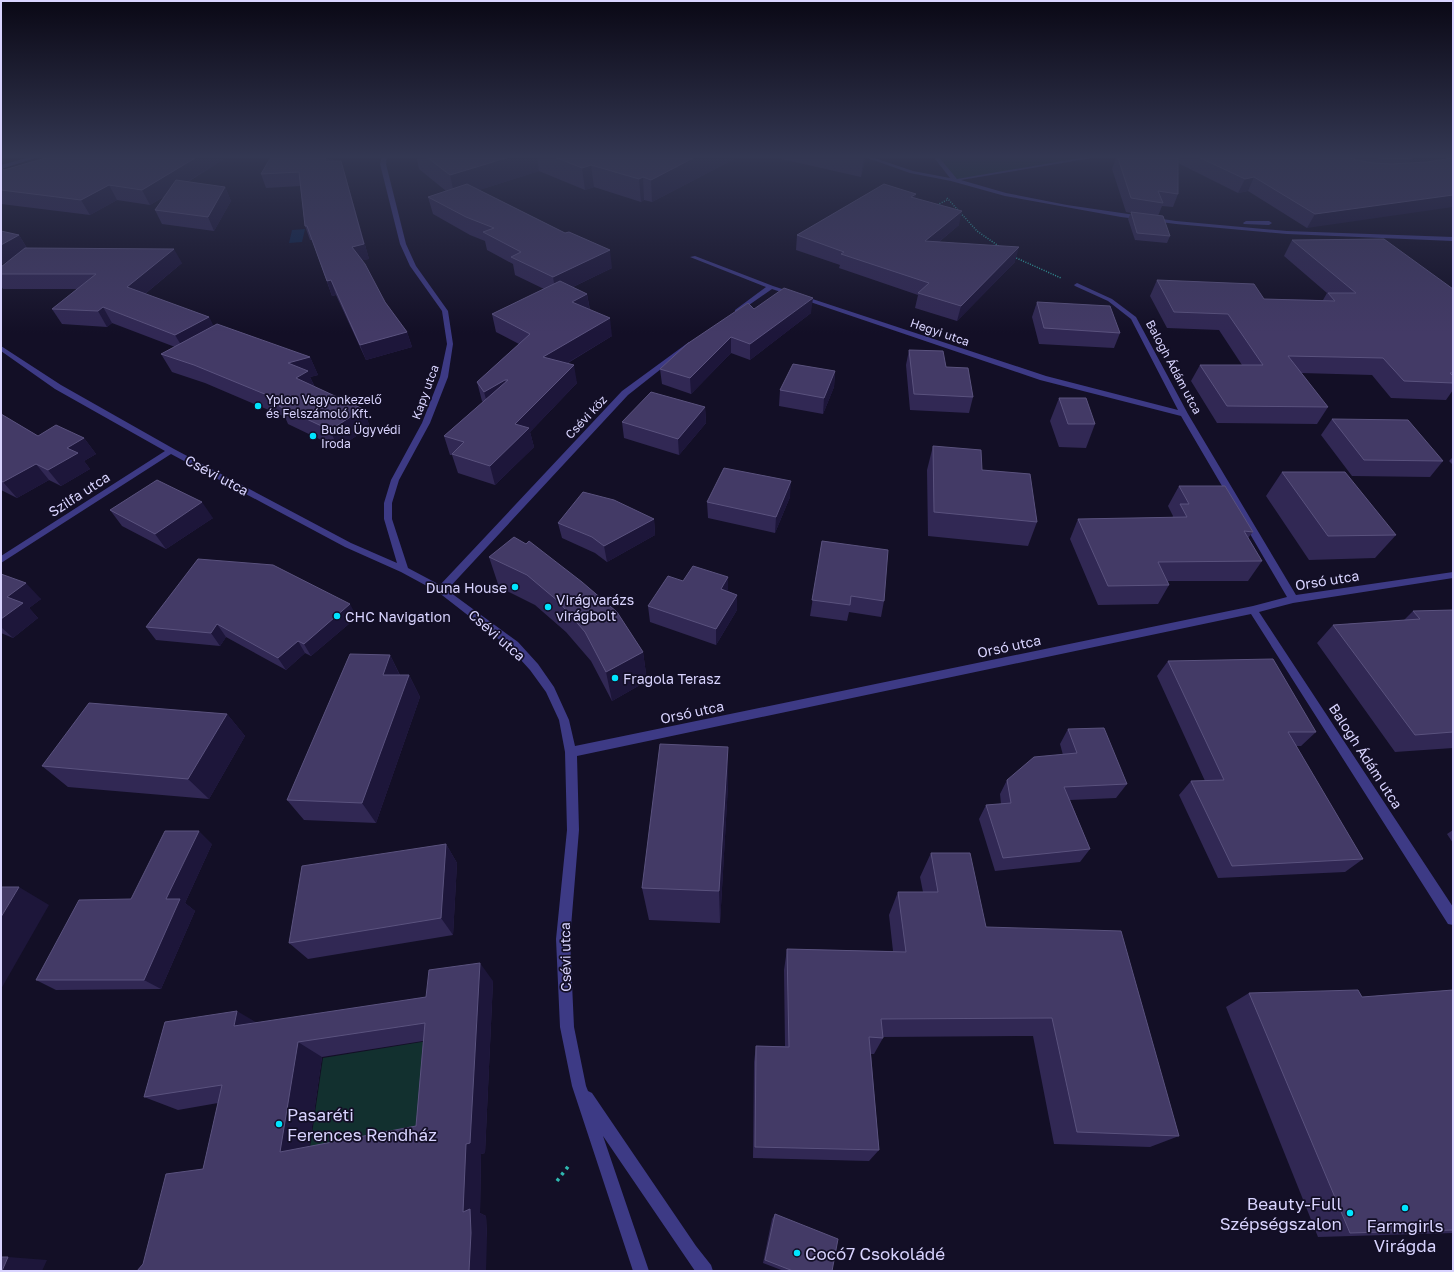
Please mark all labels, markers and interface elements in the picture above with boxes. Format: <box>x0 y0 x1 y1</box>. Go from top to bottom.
street label: Hegyi utca <box>908 315 972 349</box>
street label: Balogh Ádám utca <box>1143 317 1205 417</box>
street label: Kapy utca <box>408 363 442 421</box>
place label: Yplon Vagyonkezelő és Felszámoló Kft. <box>266 392 382 421</box>
street label: Csévi köz <box>562 392 610 442</box>
marker: Yplon Vagyonkezelő és Felszámoló Kft. <box>253 401 263 411</box>
place label: Buda Ügyvédi Iroda <box>321 422 401 451</box>
marker: Buda Ügyvédi Iroda <box>308 431 318 441</box>
street label: Csévi utca <box>182 451 252 499</box>
street label: Szilfa utca <box>45 468 113 520</box>
street label: Orsó utca <box>1294 567 1360 593</box>
place label: Duna House <box>426 579 507 596</box>
marker: Duna House <box>510 582 520 592</box>
place label: Virágvarázs virágbolt <box>556 591 634 624</box>
marker: Virágvarázs virágbolt <box>543 602 553 612</box>
street label: Csévi utca <box>465 606 529 664</box>
place label: CHC Navigation <box>345 608 451 625</box>
marker: CHC Navigation <box>332 611 342 621</box>
street label: Orsó utca <box>976 631 1042 661</box>
place label: Fragola Terasz <box>623 670 721 687</box>
marker: Fragola Terasz <box>610 673 620 683</box>
street label: Orsó utca <box>659 697 725 727</box>
street label: Balogh Ádám utca <box>1326 700 1406 812</box>
street label: Csévi utca <box>556 922 574 992</box>
place label: Pasaréti Ferences Rendház <box>287 1104 437 1145</box>
marker: Pasaréti Ferences Rendház <box>274 1119 284 1129</box>
place label: Beauty-Full Szépségszalon <box>1220 1193 1342 1234</box>
marker: Farmgirls Virágda <box>1400 1203 1410 1213</box>
marker: Beauty-Full Szépségszalon <box>1345 1208 1355 1218</box>
place label: Farmgirls Virágda <box>1366 1215 1444 1256</box>
place label: Cocó7 Csokoládé <box>805 1243 945 1264</box>
marker: Cocó7 Csokoládé <box>792 1248 802 1258</box>

